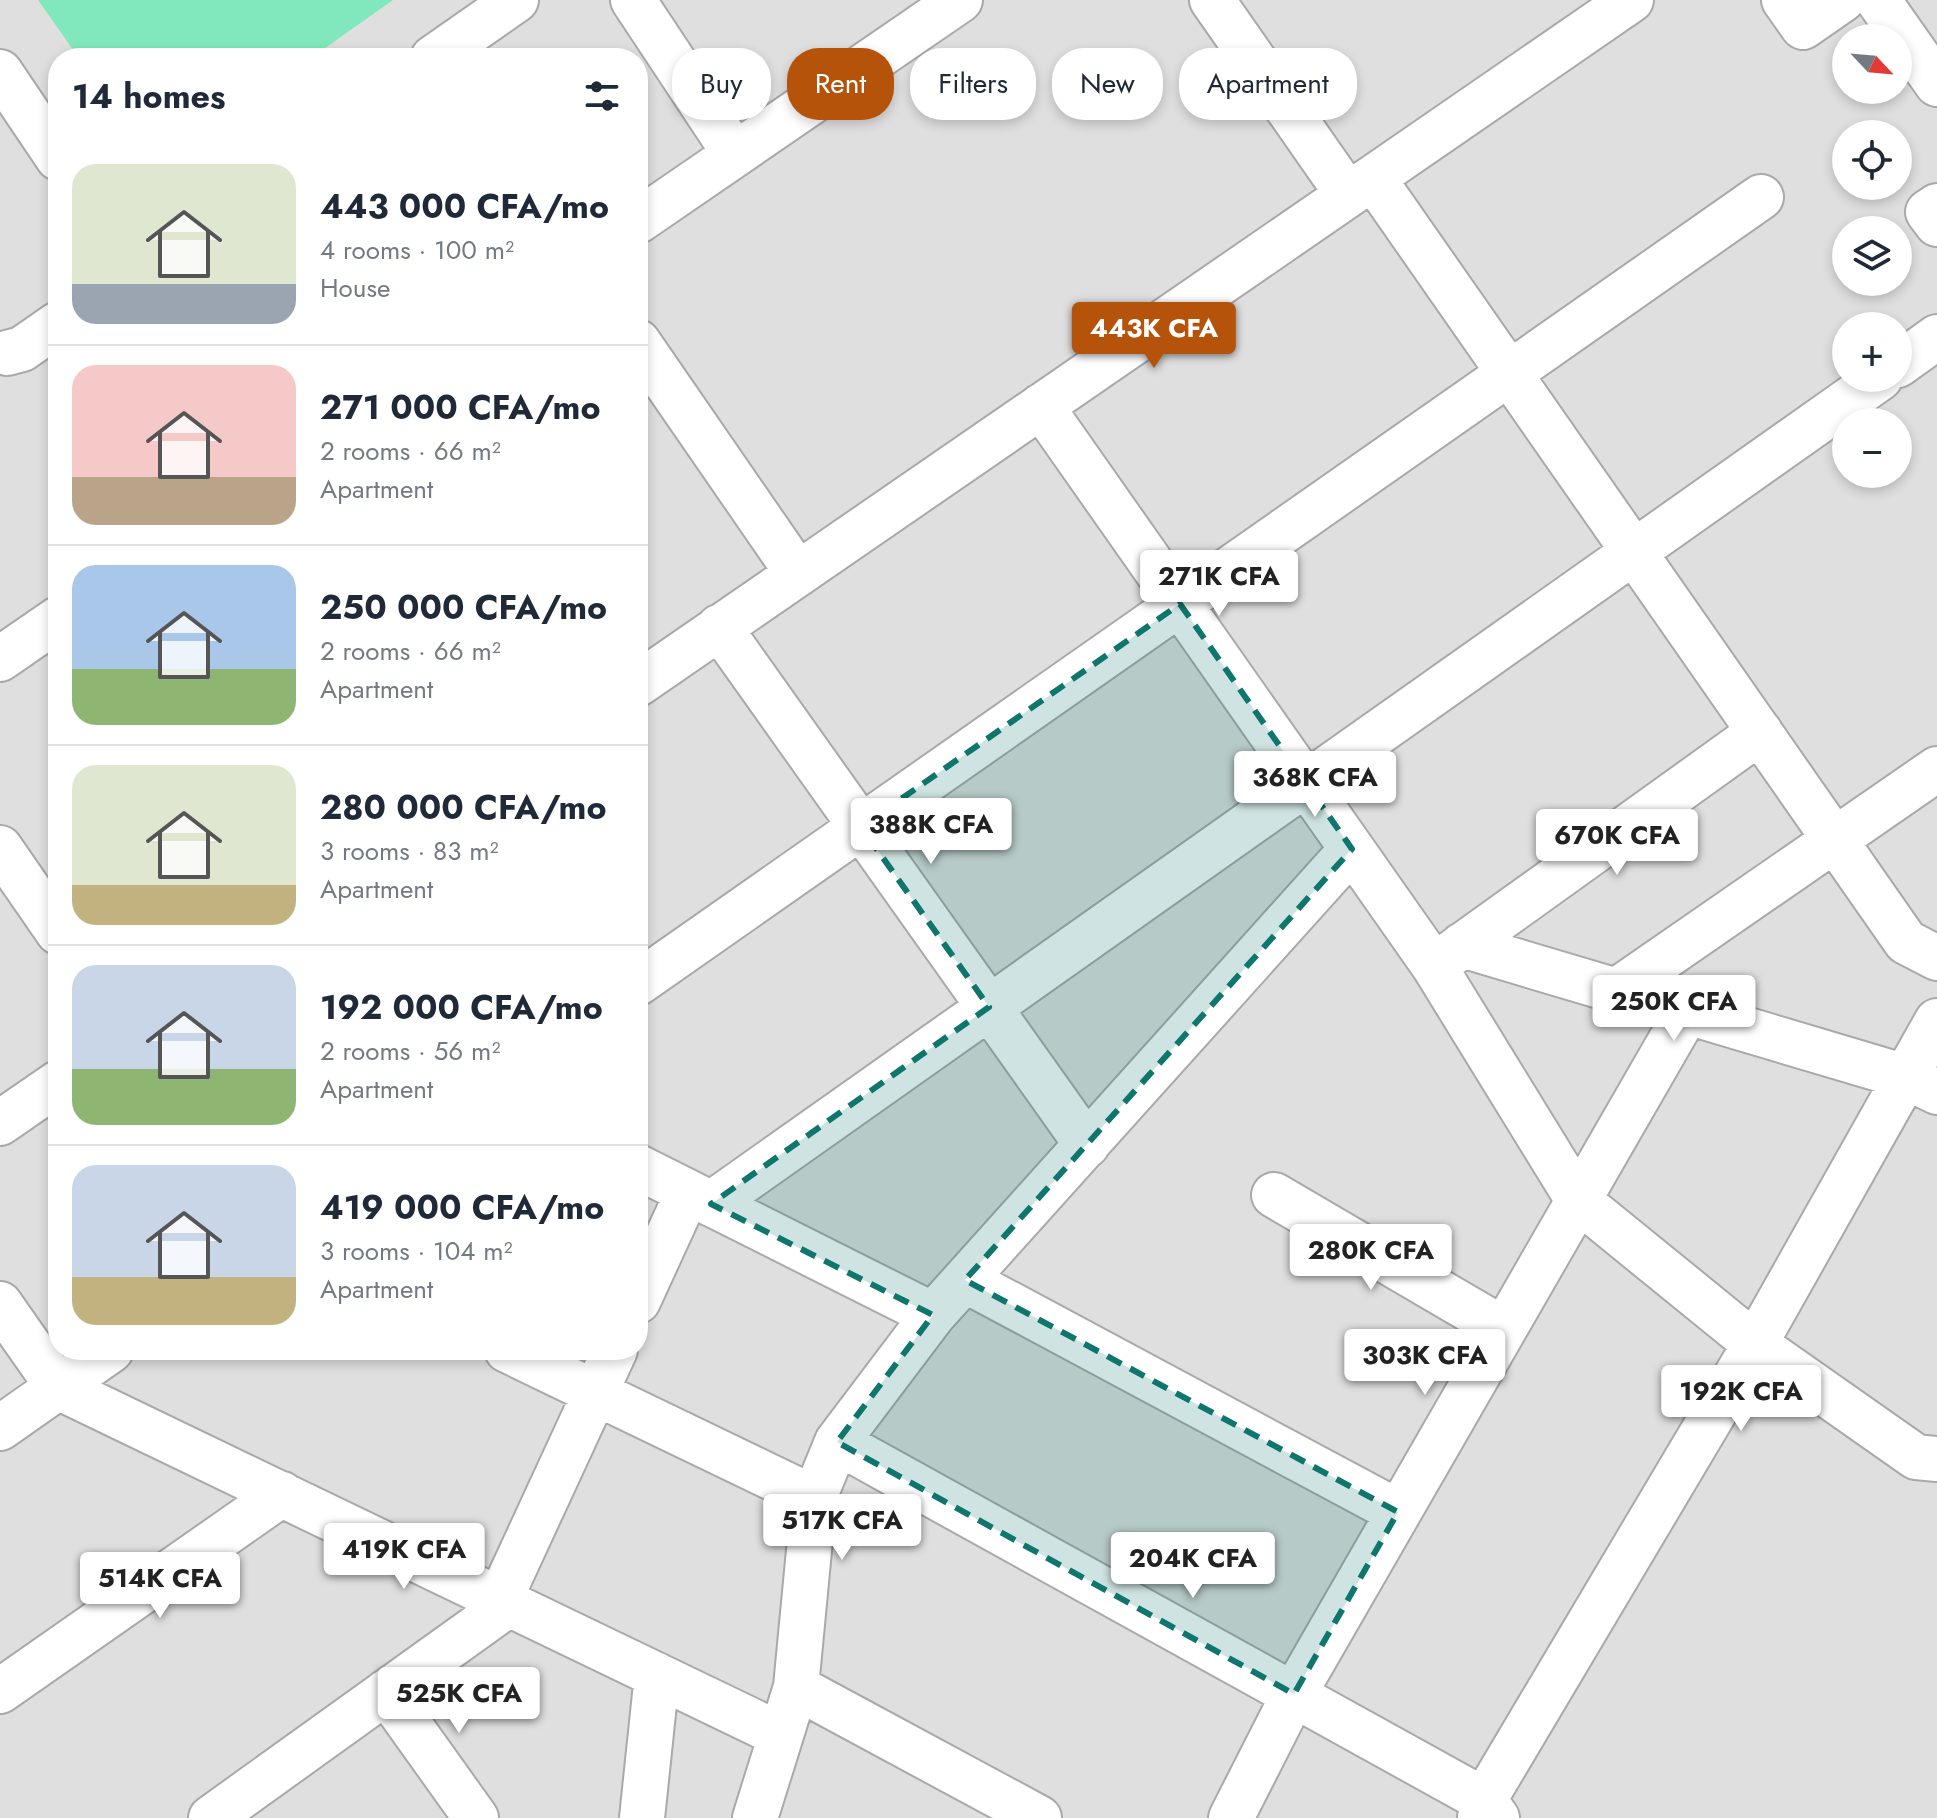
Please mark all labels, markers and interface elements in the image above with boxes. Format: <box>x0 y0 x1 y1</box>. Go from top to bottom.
north arrow <box>1832 24 1912 104</box>
map controls <box>1832 24 1912 488</box>
chip: Buy <box>672 48 771 120</box>
chip: Rent <box>787 48 894 120</box>
chip: Filters <box>910 48 1036 120</box>
chip: New <box>1052 48 1163 120</box>
chip: Apartment <box>1179 48 1357 120</box>
text: 14 homes <box>72 72 226 121</box>
icon: filters <box>580 74 624 118</box>
button: locate <box>1832 120 1912 200</box>
text: 443 000 CFA/mo <box>320 182 609 231</box>
icon: home <box>136 196 232 292</box>
button: layers <box>1832 216 1912 296</box>
text: 4 rooms · 100 m² <box>320 231 514 269</box>
text: House <box>320 269 390 307</box>
pin: 443K CFA <box>1071 302 1237 370</box>
text: 443K CFA <box>1090 309 1218 347</box>
button: + <box>1832 312 1912 392</box>
text: 271 000 CFA/mo <box>320 383 601 432</box>
icon: home <box>136 397 232 493</box>
button: − <box>1832 408 1912 488</box>
text: 2 rooms · 66 m² <box>320 432 501 470</box>
text: Apartment <box>320 470 433 508</box>
pin: 271K CFA <box>1136 550 1302 618</box>
text: 271K CFA <box>1158 557 1280 595</box>
text: 250 000 CFA/mo <box>320 583 607 632</box>
icon: home <box>136 597 232 693</box>
text: 2 rooms · 66 m² <box>320 632 501 670</box>
text: Apartment <box>320 670 433 708</box>
pin: 368K CFA <box>1232 751 1398 819</box>
text: 368K CFA <box>1252 758 1378 796</box>
text: 280 000 CFA/mo <box>320 783 607 832</box>
icon: home <box>136 797 232 893</box>
pin: 388K CFA <box>848 798 1014 866</box>
text: 388K CFA <box>869 805 993 843</box>
pin: 670K CFA <box>1534 809 1700 877</box>
text: 670K CFA <box>1554 816 1680 854</box>
text: 3 rooms · 83 m² <box>320 832 499 870</box>
text: Apartment <box>320 870 433 908</box>
pin: 250K CFA <box>1591 975 1757 1043</box>
text: 250K CFA <box>1611 982 1737 1020</box>
text: 192 000 CFA/mo <box>320 983 603 1032</box>
icon: home <box>136 997 232 1093</box>
text: 2 rooms · 56 m² <box>320 1032 500 1070</box>
text: Apartment <box>320 1070 433 1108</box>
text: 419 000 CFA/mo <box>320 1183 604 1232</box>
icon: home <box>136 1197 232 1293</box>
pin: 280K CFA <box>1288 1224 1454 1292</box>
text: 280K CFA <box>1308 1231 1434 1269</box>
text: 3 rooms · 104 m² <box>320 1232 513 1270</box>
text: Apartment <box>320 1270 433 1308</box>
pin: 303K CFA <box>1342 1329 1508 1397</box>
text: 303K CFA <box>1362 1336 1488 1374</box>
pin: 192K CFA <box>1658 1365 1824 1433</box>
text: 192K CFA <box>1679 1372 1803 1410</box>
pin: 517K CFA <box>759 1494 925 1562</box>
text: 517K CFA <box>781 1501 903 1539</box>
pin: 419K CFA <box>321 1523 487 1591</box>
text: 419K CFA <box>342 1530 466 1568</box>
pin: 204K CFA <box>1110 1532 1276 1600</box>
text: 204K CFA <box>1129 1539 1257 1577</box>
pin: 514K CFA <box>77 1552 243 1620</box>
text: 514K CFA <box>98 1559 222 1597</box>
pin: 525K CFA <box>376 1667 542 1735</box>
text: 525K CFA <box>396 1674 522 1712</box>

